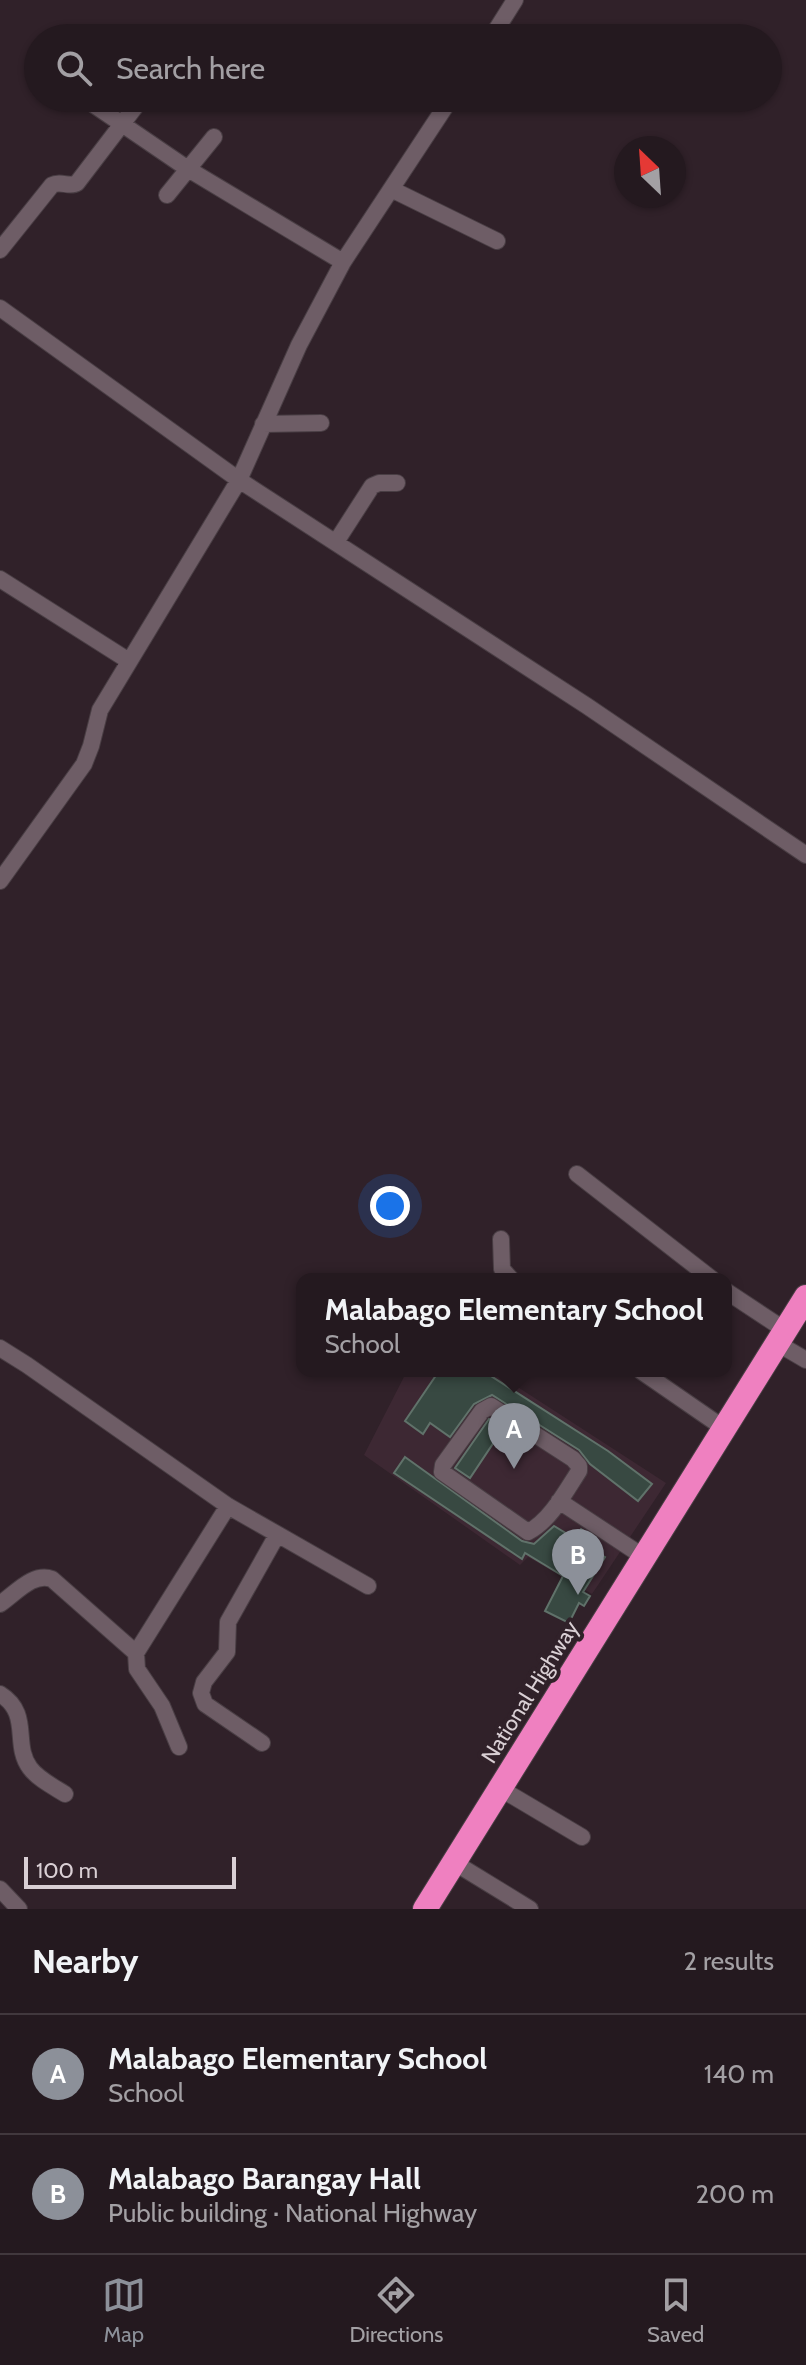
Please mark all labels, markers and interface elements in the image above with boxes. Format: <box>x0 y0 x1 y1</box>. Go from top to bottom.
search box <box>24 24 782 112</box>
icon: search <box>52 46 96 90</box>
text: Search here <box>116 50 265 87</box>
north arrow <box>614 136 686 208</box>
your location <box>370 1186 410 1226</box>
popup <box>296 1273 732 1377</box>
text: Malabago Elementary School <box>324 1291 704 1328</box>
text: School <box>324 1328 400 1360</box>
pin: A <box>488 1403 540 1469</box>
pin: B <box>552 1529 604 1595</box>
street label: National Highway <box>475 1616 585 1768</box>
scale bar <box>24 1853 236 1889</box>
text: 100 m <box>36 1857 98 1884</box>
text: Nearby <box>32 1940 139 1982</box>
text: 2 results <box>683 1945 774 1977</box>
text: Malabago Elementary School <box>108 2040 487 2077</box>
text: A <box>50 2058 66 2090</box>
text: 140 m <box>704 2058 774 2090</box>
text: School <box>108 2077 184 2109</box>
text: Malabago Barangay Hall <box>108 2160 421 2197</box>
text: B <box>50 2178 66 2210</box>
text: 200 m <box>695 2178 774 2210</box>
text: Public building · National Highway <box>108 2197 477 2229</box>
tab: Map <box>102 2273 146 2348</box>
tab: Directions <box>349 2273 443 2348</box>
tab: Saved <box>647 2273 704 2348</box>

